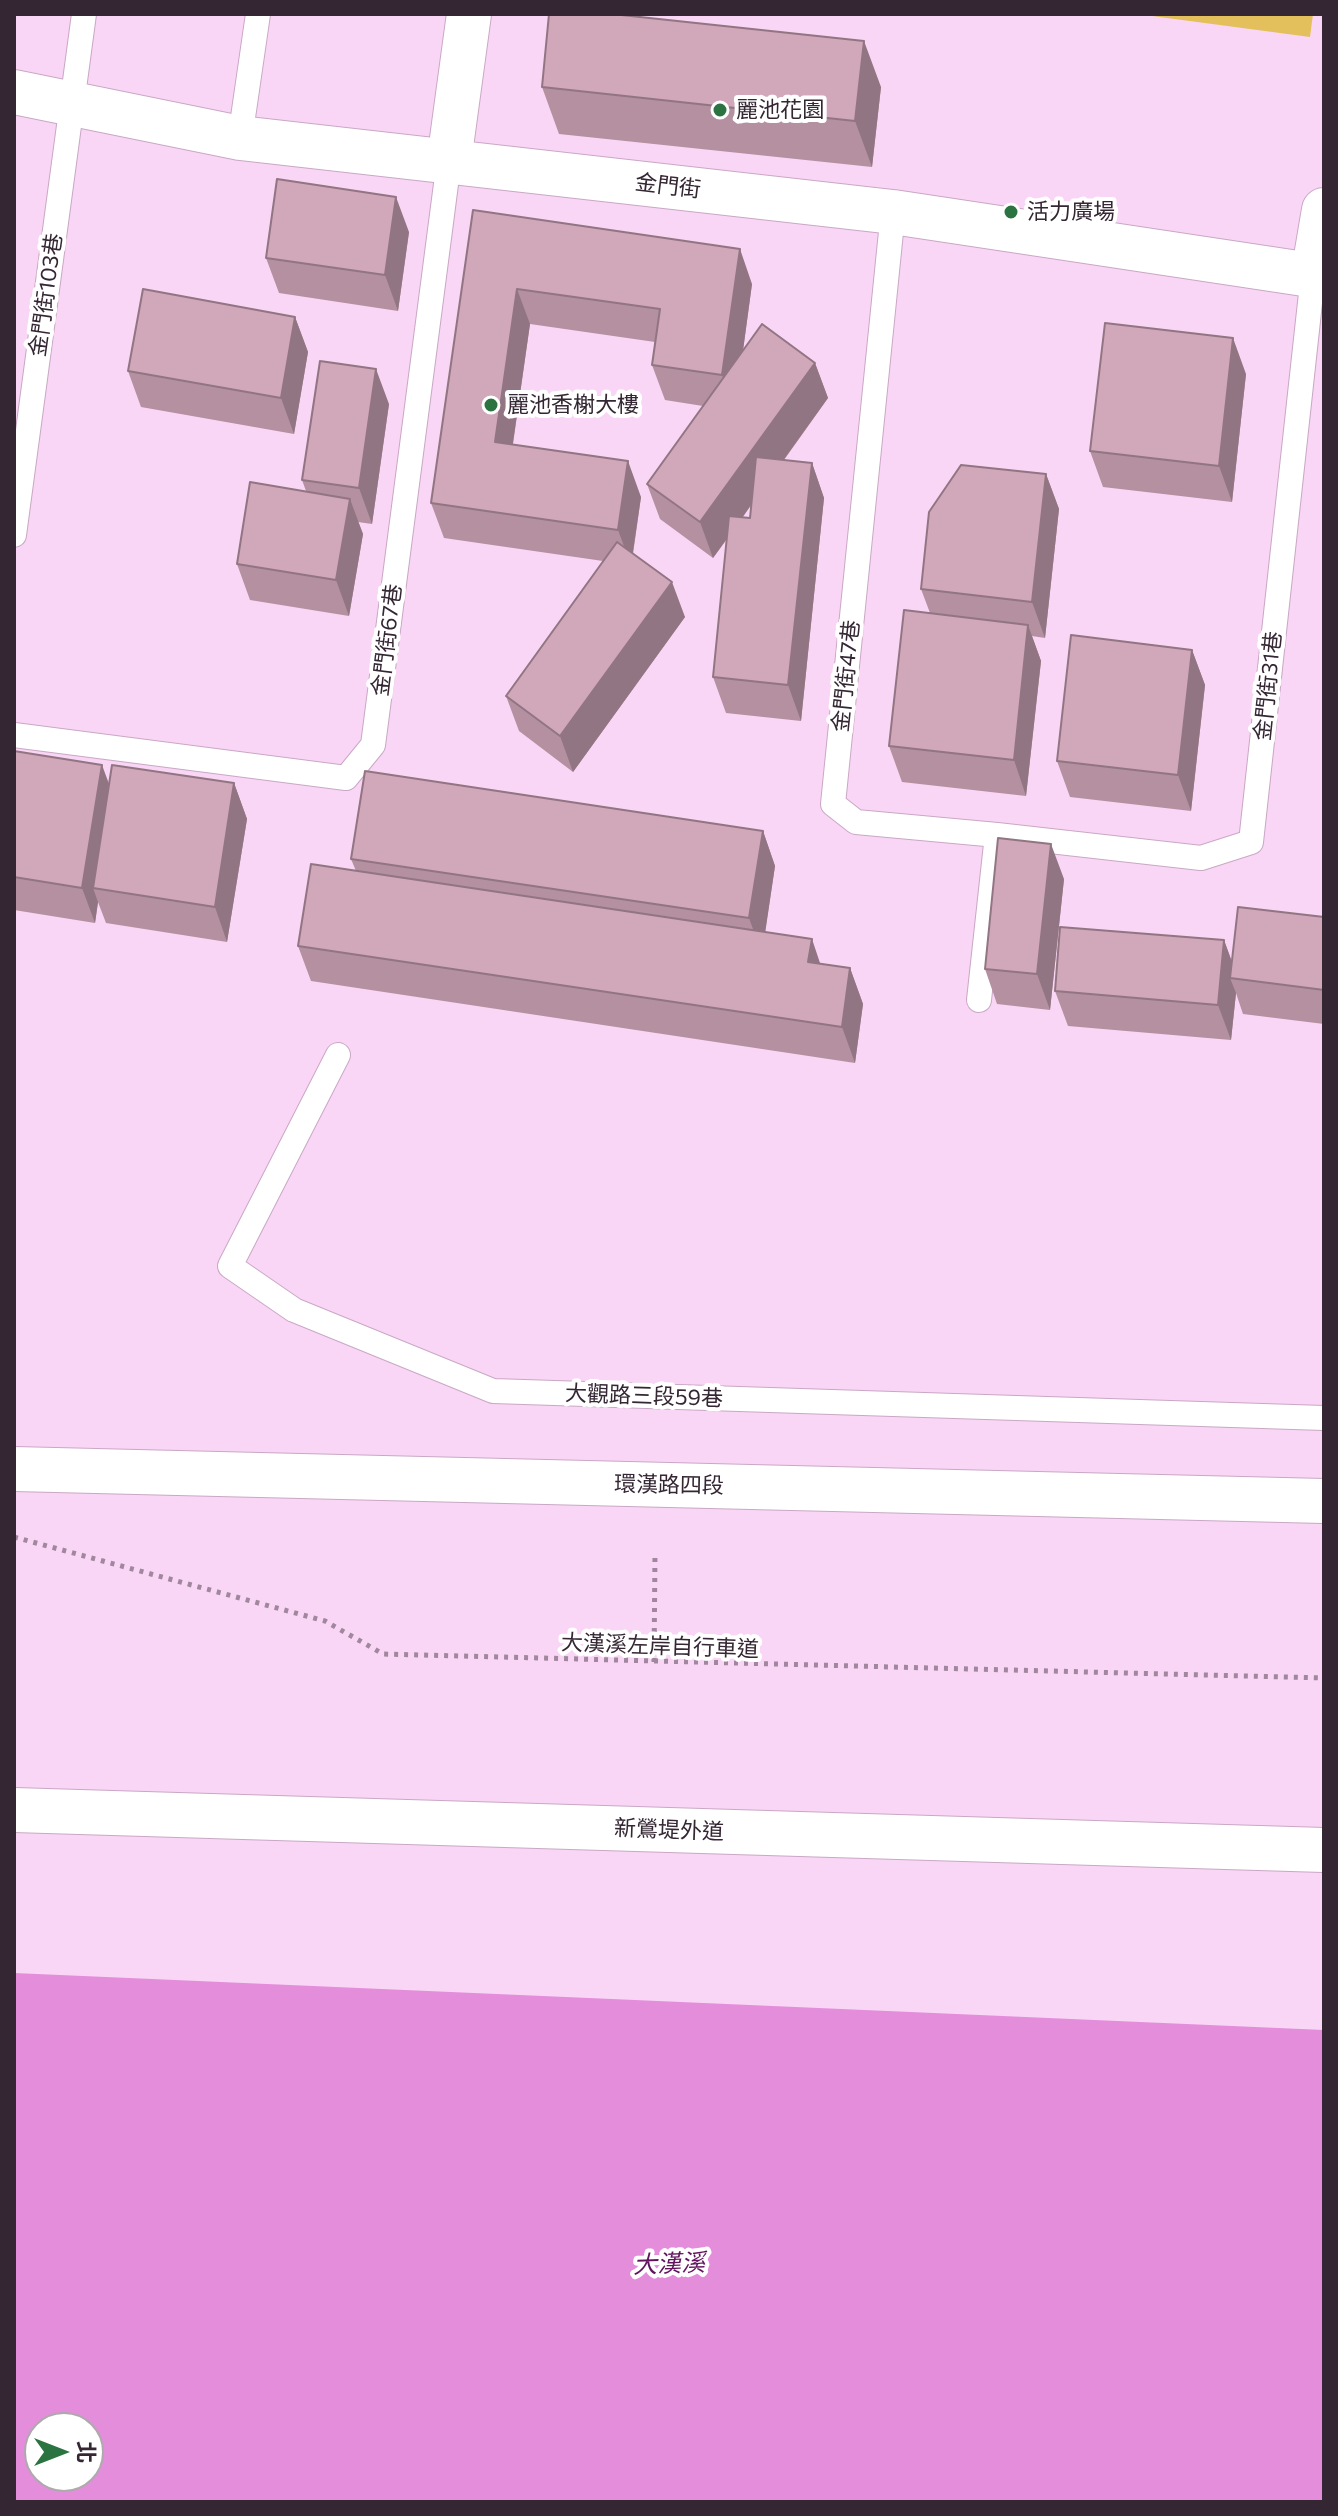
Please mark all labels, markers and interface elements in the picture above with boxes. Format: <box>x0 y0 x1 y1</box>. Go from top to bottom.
place label: 麗池花園 <box>736 97 824 123</box>
marker: 麗池花園 <box>711 101 729 119</box>
street label: 金門街 <box>634 169 702 203</box>
place label: 活力廣場 <box>1027 199 1115 225</box>
marker: 活力廣場 <box>1002 203 1020 221</box>
street label: 金門街103巷 <box>24 232 68 358</box>
place label: 麗池香榭大樓 <box>507 392 639 418</box>
marker: 麗池香榭大樓 <box>482 396 500 414</box>
street label: 金門街67巷 <box>367 582 407 698</box>
street label: 金門街47巷 <box>827 619 865 733</box>
street label: 金門街31巷 <box>1249 630 1287 742</box>
street label: 大觀路三段59巷 <box>565 1380 723 1412</box>
street label: 環漢路四段 <box>614 1471 724 1499</box>
street label: 大漢溪左岸自行車道 <box>561 1629 759 1663</box>
street label: 新鶯堤外道 <box>614 1815 724 1845</box>
water label: 大漢溪 <box>633 2248 705 2280</box>
north arrow <box>24 2412 104 2492</box>
text: 北 <box>73 2441 100 2463</box>

